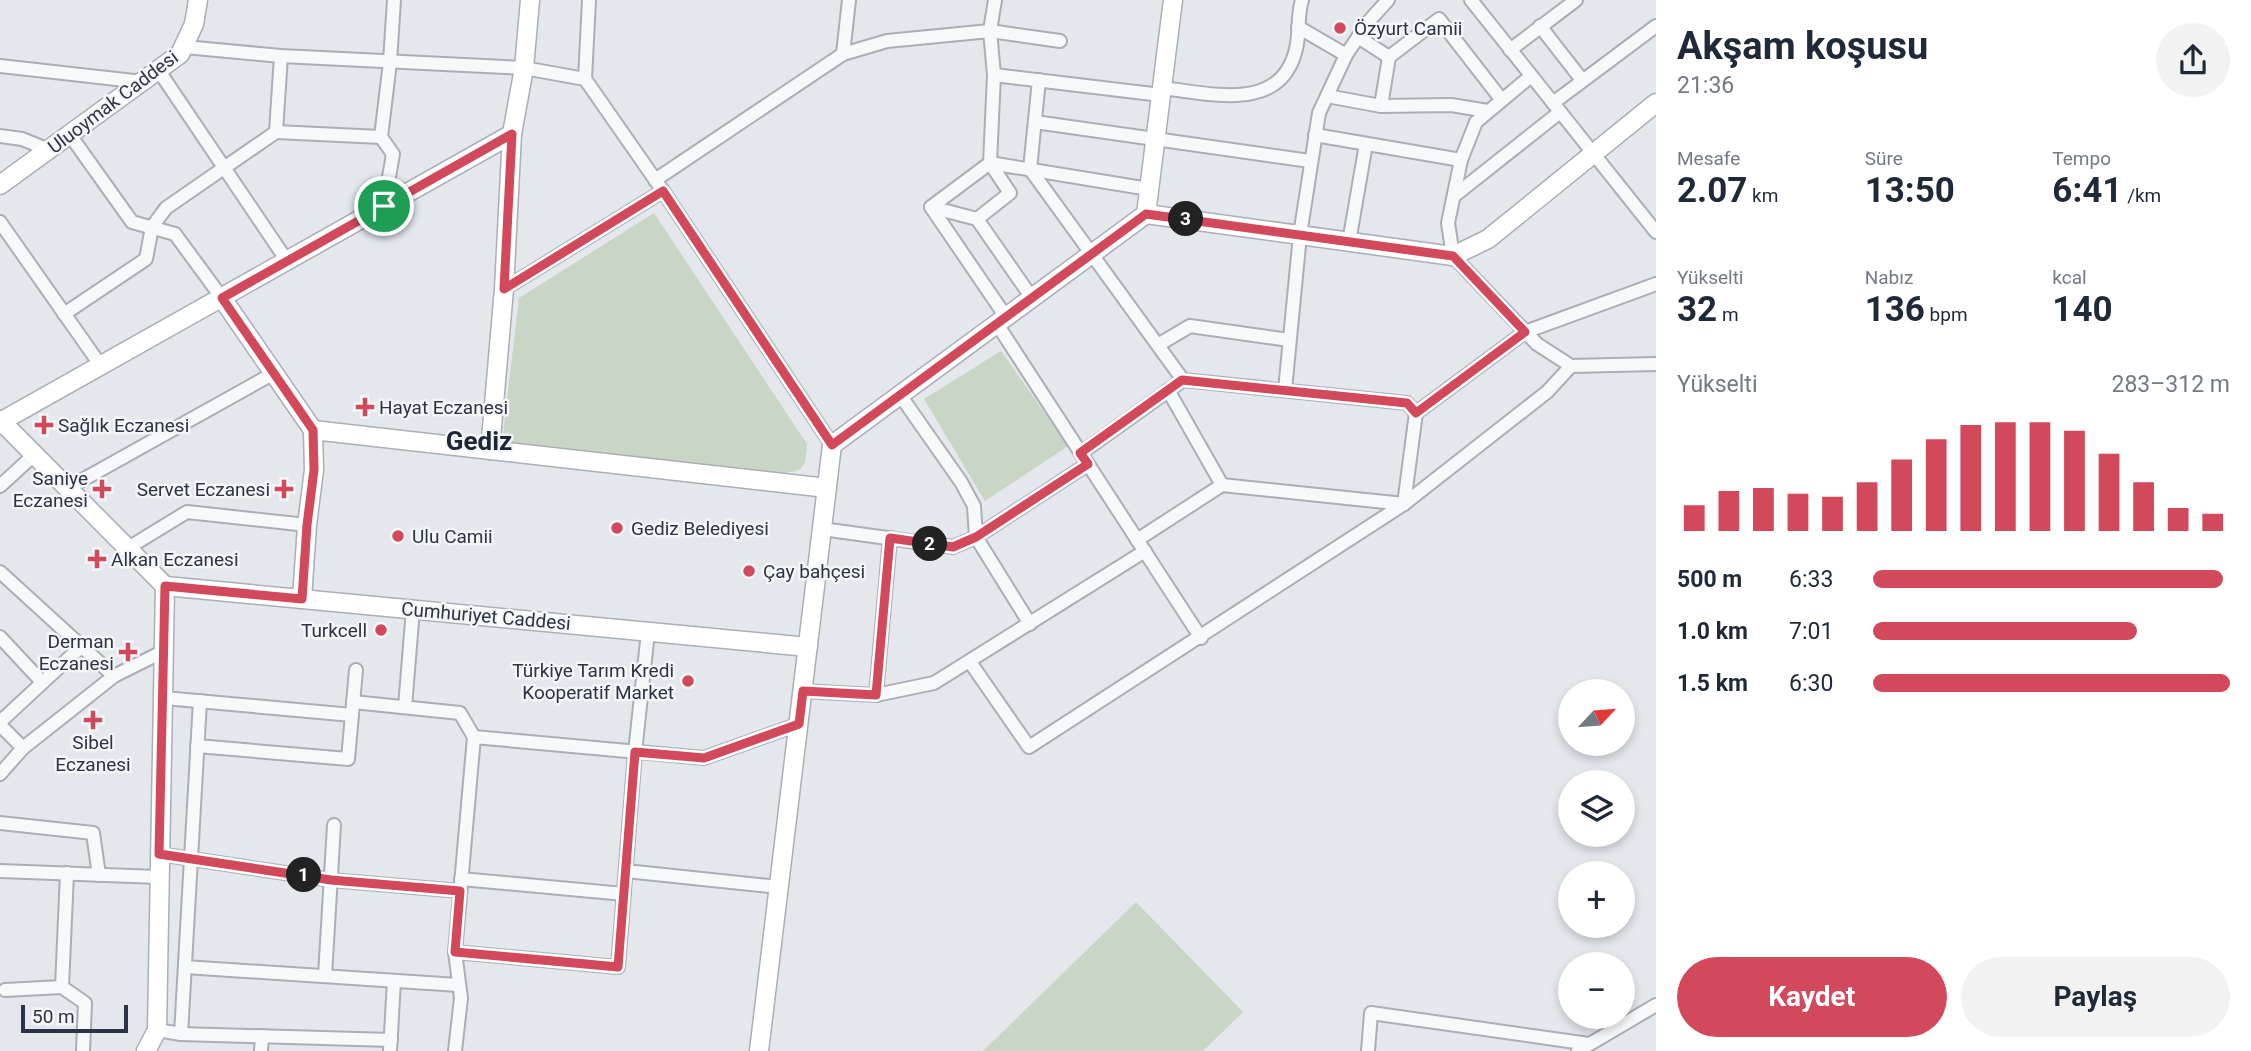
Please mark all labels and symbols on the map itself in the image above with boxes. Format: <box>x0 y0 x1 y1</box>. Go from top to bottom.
place label: Özyurt Camii <box>1354 17 1462 40</box>
marker: Özyurt Camii <box>1332 20 1348 36</box>
street label: Uluoymak Caddesi <box>43 46 183 158</box>
pin <box>354 176 414 236</box>
pin: 3 <box>1168 202 1204 236</box>
place label: Hayat Eczanesi <box>379 396 508 419</box>
marker: Hayat Eczanesi <box>357 399 373 415</box>
place label: Sağlık Eczanesi <box>58 414 189 437</box>
marker: Sağlık Eczanesi <box>36 417 52 433</box>
district label: Gediz <box>446 426 512 456</box>
place label: Saniye Eczanesi <box>13 467 88 512</box>
place label: Servet Eczanesi <box>137 478 270 501</box>
marker: Saniye Eczanesi <box>94 481 110 497</box>
marker: Servet Eczanesi <box>276 481 292 497</box>
place label: Gediz Belediyesi <box>631 517 769 540</box>
marker: Gediz Belediyesi <box>609 520 625 536</box>
place label: Ulu Camii <box>412 525 493 548</box>
pin: 2 <box>912 526 948 562</box>
marker: Ulu Camii <box>390 528 406 544</box>
place label: Alkan Eczanesi <box>111 548 239 571</box>
marker: Alkan Eczanesi <box>89 551 105 567</box>
place label: Çay bahçesi <box>763 560 865 583</box>
marker: Çay bahçesi <box>741 563 757 579</box>
street label: Cumhuriyet Caddesi <box>400 597 572 635</box>
place label: Turkcell <box>301 619 367 642</box>
marker: Turkcell <box>373 622 389 638</box>
place label: Derman Eczanesi <box>39 630 114 675</box>
marker: Derman Eczanesi <box>120 644 136 660</box>
place label: Türkiye Tarım Kredi Kooperatif Market <box>512 659 674 704</box>
marker: Türkiye Tarım Kredi Kooperatif Market <box>680 673 696 689</box>
north arrow <box>1558 679 1634 756</box>
marker: Sibel Eczanesi <box>85 712 101 728</box>
place label: Sibel Eczanesi <box>55 731 131 776</box>
pin: 1 <box>286 858 322 892</box>
scale bar <box>21 1002 128 1034</box>

